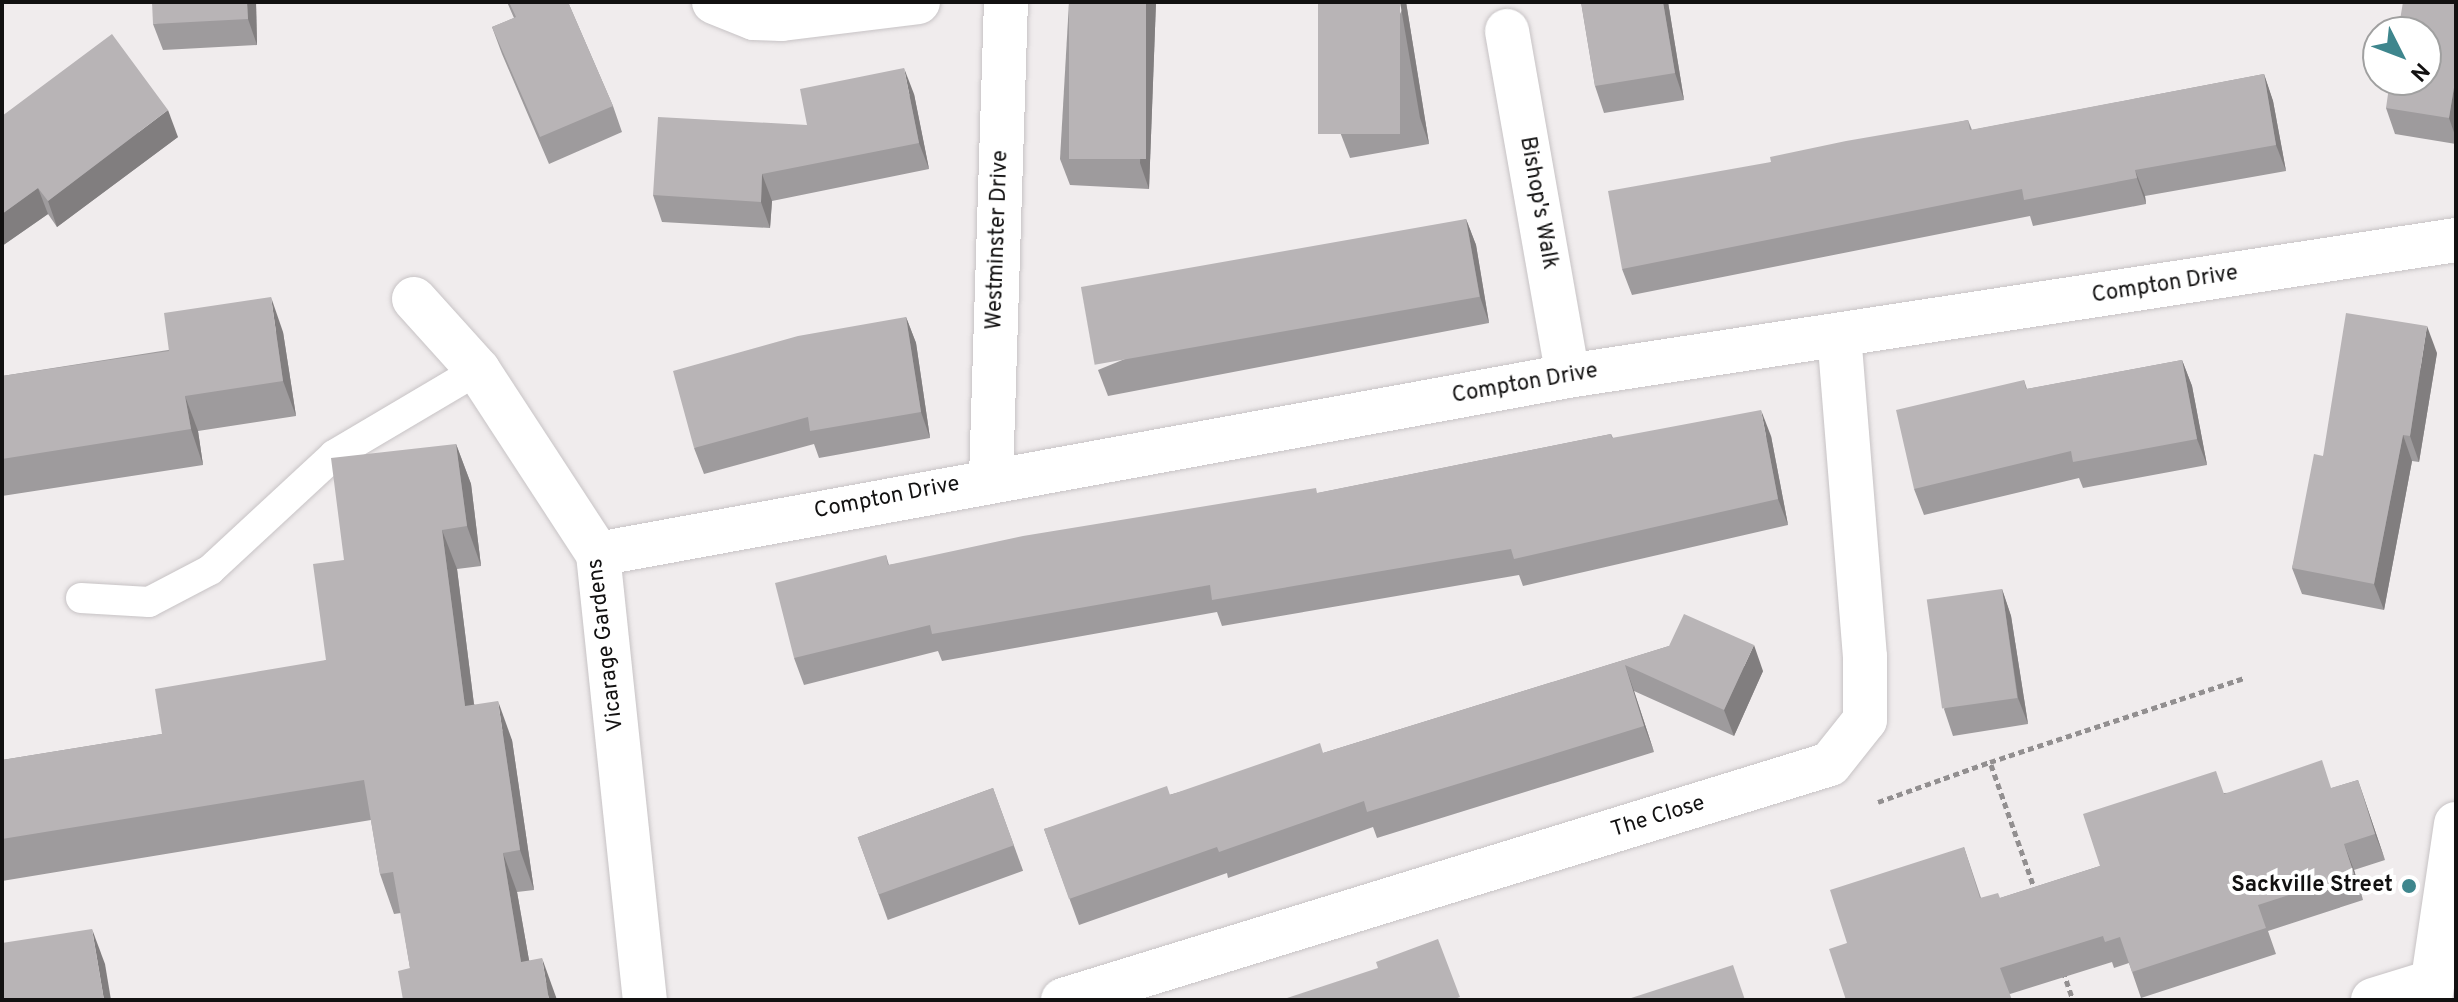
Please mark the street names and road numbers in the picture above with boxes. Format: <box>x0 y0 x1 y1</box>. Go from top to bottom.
street label: Bishop's Walk <box>1513 134 1563 272</box>
street label: Westminster Drive <box>982 150 1014 330</box>
street label: Compton Drive <box>2090 260 2240 310</box>
street label: Compton Drive <box>1450 358 1600 410</box>
street label: Compton Drive <box>812 471 962 525</box>
street label: Vicarage Gardens <box>582 557 630 733</box>
street label: The Close <box>1608 790 1708 844</box>

